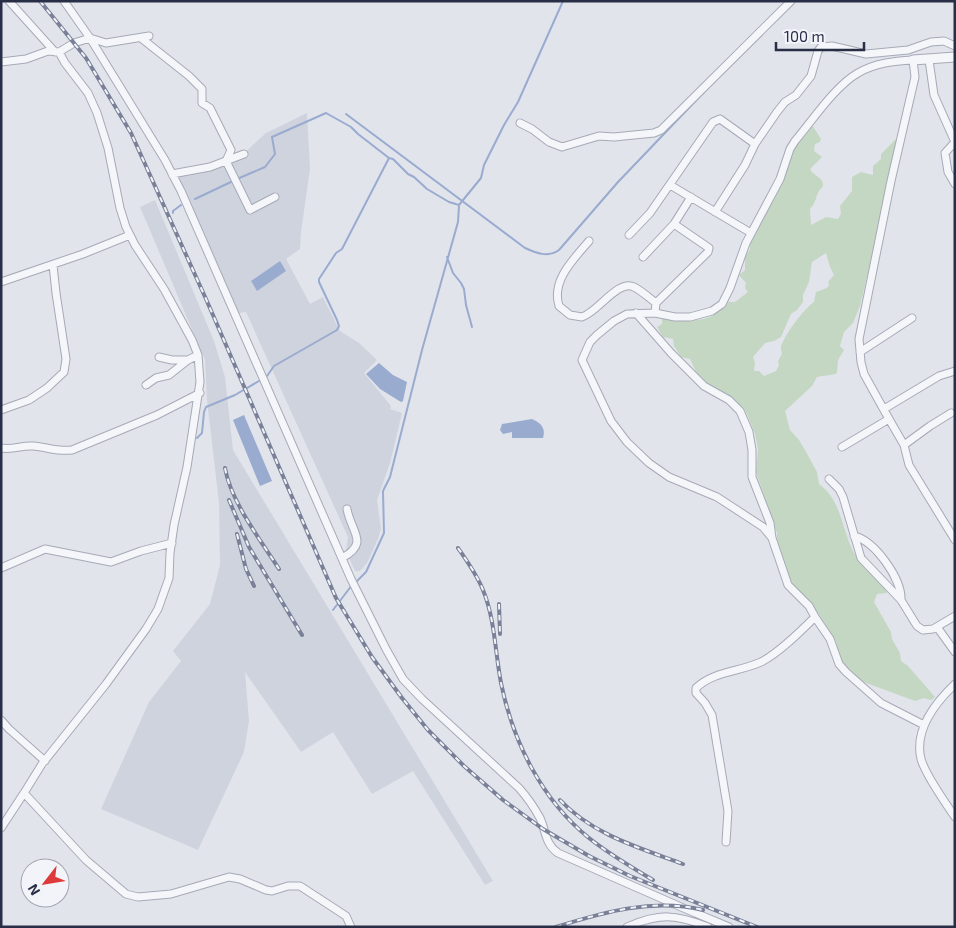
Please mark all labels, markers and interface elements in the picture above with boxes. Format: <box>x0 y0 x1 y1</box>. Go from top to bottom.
scale bar <box>776 20 864 52</box>
text: 100 m <box>784 27 825 45</box>
north arrow <box>20 858 70 908</box>
text: N <box>24 881 43 899</box>

